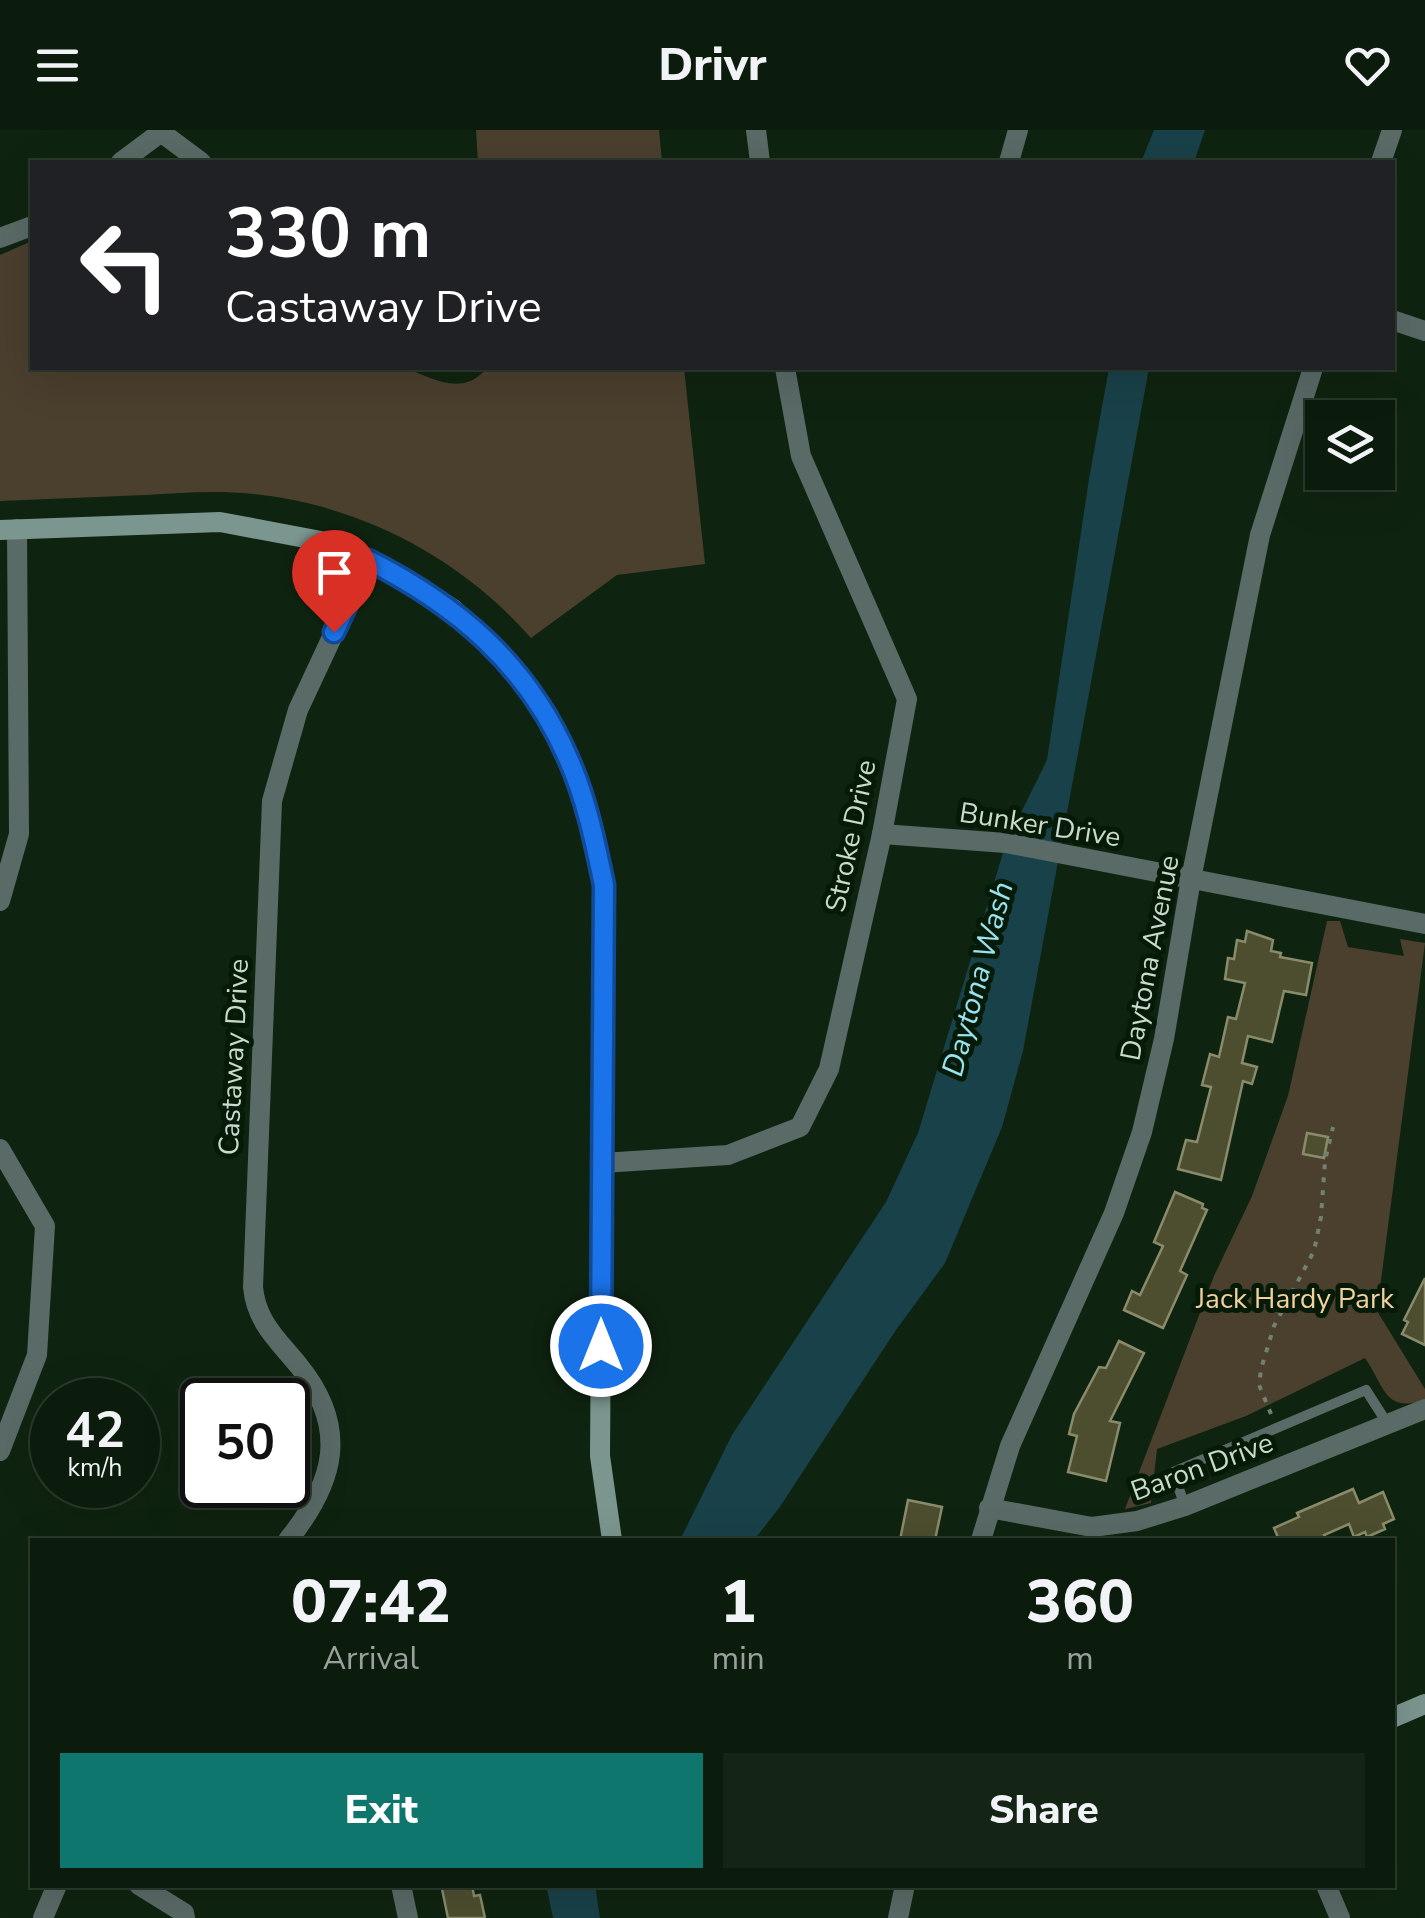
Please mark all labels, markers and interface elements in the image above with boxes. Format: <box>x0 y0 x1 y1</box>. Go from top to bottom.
text: Drivr <box>658 35 767 96</box>
icon: menu <box>30 38 85 93</box>
icon: heart <box>1340 38 1395 93</box>
text: 330 m <box>225 186 431 282</box>
icon: left <box>60 200 190 330</box>
text: Castaway Drive <box>225 277 542 338</box>
map controls <box>1305 400 1395 490</box>
button: layers <box>1305 400 1395 490</box>
pin <box>292 530 377 633</box>
icon: arrive <box>307 545 362 600</box>
street label: Stroke Drive <box>816 756 886 916</box>
street label: Bunker Drive <box>957 794 1123 856</box>
street label: Daytona Avenue <box>1111 852 1189 1064</box>
water label: Daytona Wash <box>932 877 1024 1081</box>
street label: Castaway Drive <box>210 958 258 1156</box>
park label: Jack Hardy Park <box>1195 1280 1395 1318</box>
position arrow <box>549 1294 653 1398</box>
speed limit sign: 50 <box>180 1378 310 1508</box>
text: 42 <box>65 1396 125 1465</box>
street label: Baron Drive <box>1126 1424 1278 1510</box>
text: km/h <box>67 1451 123 1485</box>
text: 07:42 <box>291 1561 451 1643</box>
text: 1 <box>720 1561 756 1643</box>
text: 360 <box>1026 1561 1134 1643</box>
text: Arrival <box>323 1637 419 1680</box>
text: min <box>712 1637 765 1680</box>
text: m <box>1066 1637 1094 1680</box>
button: Exit <box>60 1753 703 1868</box>
button: Share <box>723 1753 1365 1868</box>

